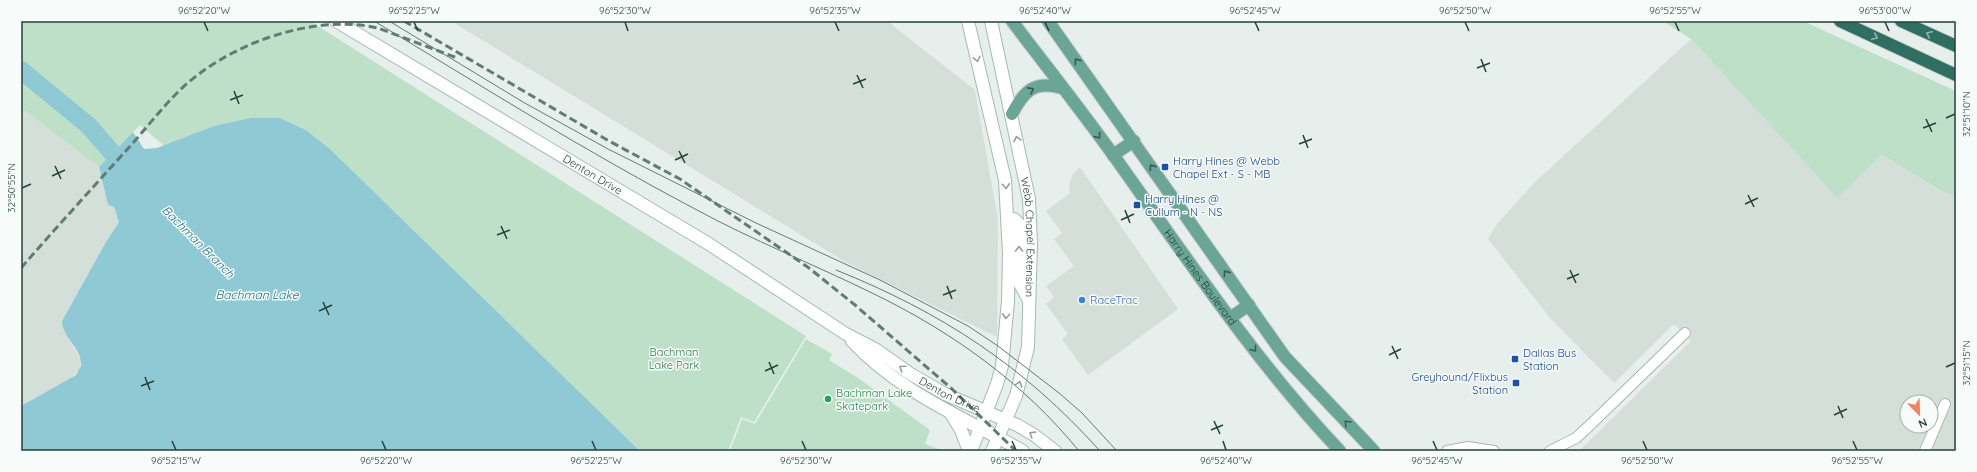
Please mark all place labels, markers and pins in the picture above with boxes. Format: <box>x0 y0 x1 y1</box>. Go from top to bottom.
place label: Harry Hines @ Webb Chapel Ext - S - MB <box>1173 154 1280 181</box>
marker: Harry Hines @ Webb Chapel Ext - S - MB <box>1160 162 1170 172</box>
place label: Harry Hines @ Cullum - N - NS <box>1145 192 1223 219</box>
marker: Harry Hines @ Cullum - N - NS <box>1132 200 1142 210</box>
place label: RaceTrac <box>1090 293 1138 307</box>
marker: RaceTrac <box>1077 295 1087 305</box>
place label: Dallas Bus Station <box>1523 346 1576 373</box>
marker: Dallas Bus Station <box>1510 354 1520 364</box>
place label: Greyhound/Flixbus Station <box>1412 370 1508 397</box>
marker: Greyhound/Flixbus Station <box>1511 378 1521 388</box>
place label: Bachman Lake Skatepark <box>836 386 912 413</box>
marker: Bachman Lake Skatepark <box>823 394 833 404</box>

